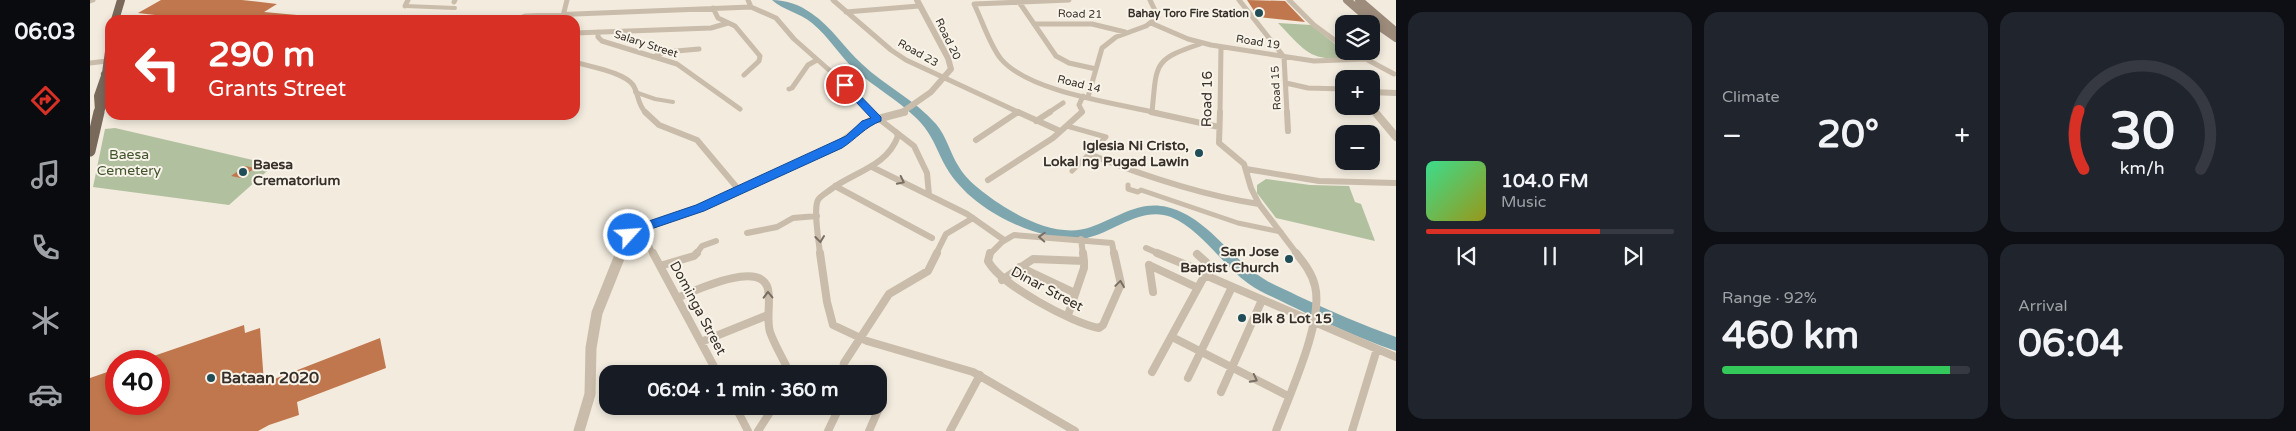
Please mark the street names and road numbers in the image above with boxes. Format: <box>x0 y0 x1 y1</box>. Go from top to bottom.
street label: Road 21 <box>1058 7 1102 21</box>
street label: Road 20 <box>932 16 964 62</box>
street label: Salary Street <box>612 28 680 60</box>
street label: Road 19 <box>1235 32 1281 52</box>
street label: Road 23 <box>895 37 941 69</box>
street label: Road 15 <box>1268 65 1284 110</box>
street label: Road 16 <box>1198 70 1216 127</box>
street label: Road 14 <box>1056 72 1102 96</box>
street label: Dominga Street <box>666 258 730 358</box>
street label: Dinar Street <box>1008 263 1087 315</box>

